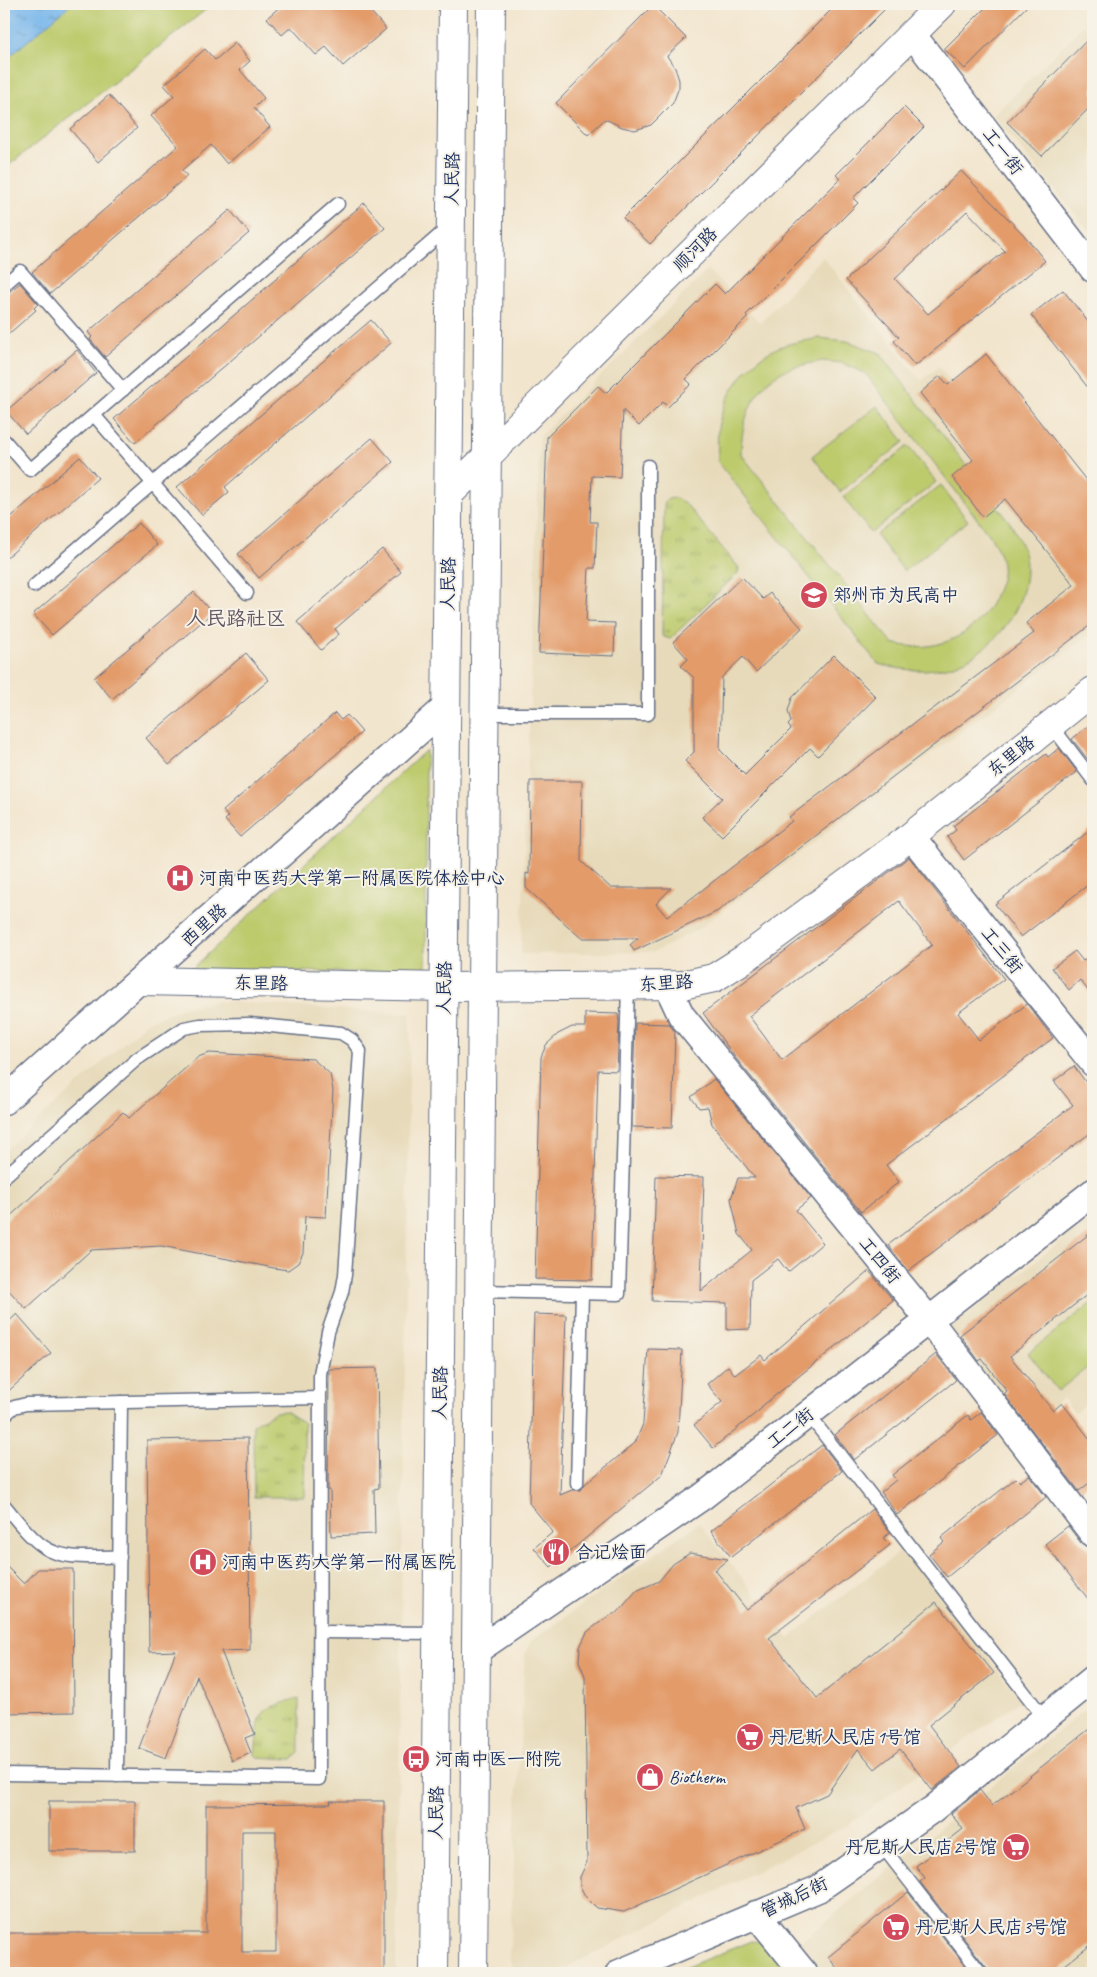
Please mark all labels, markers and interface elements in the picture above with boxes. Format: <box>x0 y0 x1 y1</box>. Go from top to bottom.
street label: 工一街 <box>978 123 1028 179</box>
street label: 人民路 <box>441 152 463 206</box>
street label: 顺河路 <box>668 222 722 276</box>
street label: 人民路 <box>437 557 459 611</box>
school or university icon: 郑州市为民高中 <box>799 580 829 610</box>
place label: 郑州市为民高中 <box>833 584 959 606</box>
district label: 人民路社区 <box>186 606 286 631</box>
street label: 东里路 <box>983 731 1039 781</box>
hospital icon: 河南中医药大学第一附属医院体检中心 <box>165 863 195 893</box>
place label: 河南中医药大学第一附属医院体检中心 <box>199 867 505 889</box>
street label: 西里路 <box>177 899 231 951</box>
street label: 工三街 <box>976 922 1028 978</box>
street label: 人民路 <box>433 961 455 1015</box>
street label: 东里路 <box>638 970 694 996</box>
street label: 东里路 <box>234 972 288 994</box>
street label: 工四街 <box>854 1232 906 1288</box>
street label: 人民路 <box>429 1366 451 1420</box>
street label: 工二街 <box>762 1403 818 1453</box>
restaurant icon: 合记烩面 <box>541 1537 571 1567</box>
place label: 合记烩面 <box>575 1541 647 1563</box>
hospital icon: 河南中医药大学第一附属医院 <box>188 1547 218 1577</box>
place label: 河南中医药大学第一附属医院 <box>222 1551 456 1573</box>
supermarket icon: 丹尼斯人民店1号馆 <box>735 1722 765 1752</box>
place label: 丹尼斯人民店1号馆 <box>769 1726 921 1748</box>
bus stop icon: 河南中医一附院 <box>401 1744 431 1774</box>
place label: 河南中医一附院 <box>435 1748 561 1770</box>
shop icon: Biotherm <box>635 1762 665 1792</box>
place label: Biotherm <box>669 1766 727 1788</box>
street label: 人民路 <box>425 1786 447 1840</box>
supermarket icon: 丹尼斯人民店2号馆 <box>1001 1832 1031 1862</box>
place label: 丹尼斯人民店2号馆 <box>845 1836 997 1858</box>
street label: 管城后街 <box>757 1872 831 1922</box>
supermarket icon: 丹尼斯人民店3号馆 <box>881 1912 911 1942</box>
place label: 丹尼斯人民店3号馆 <box>915 1916 1067 1938</box>

